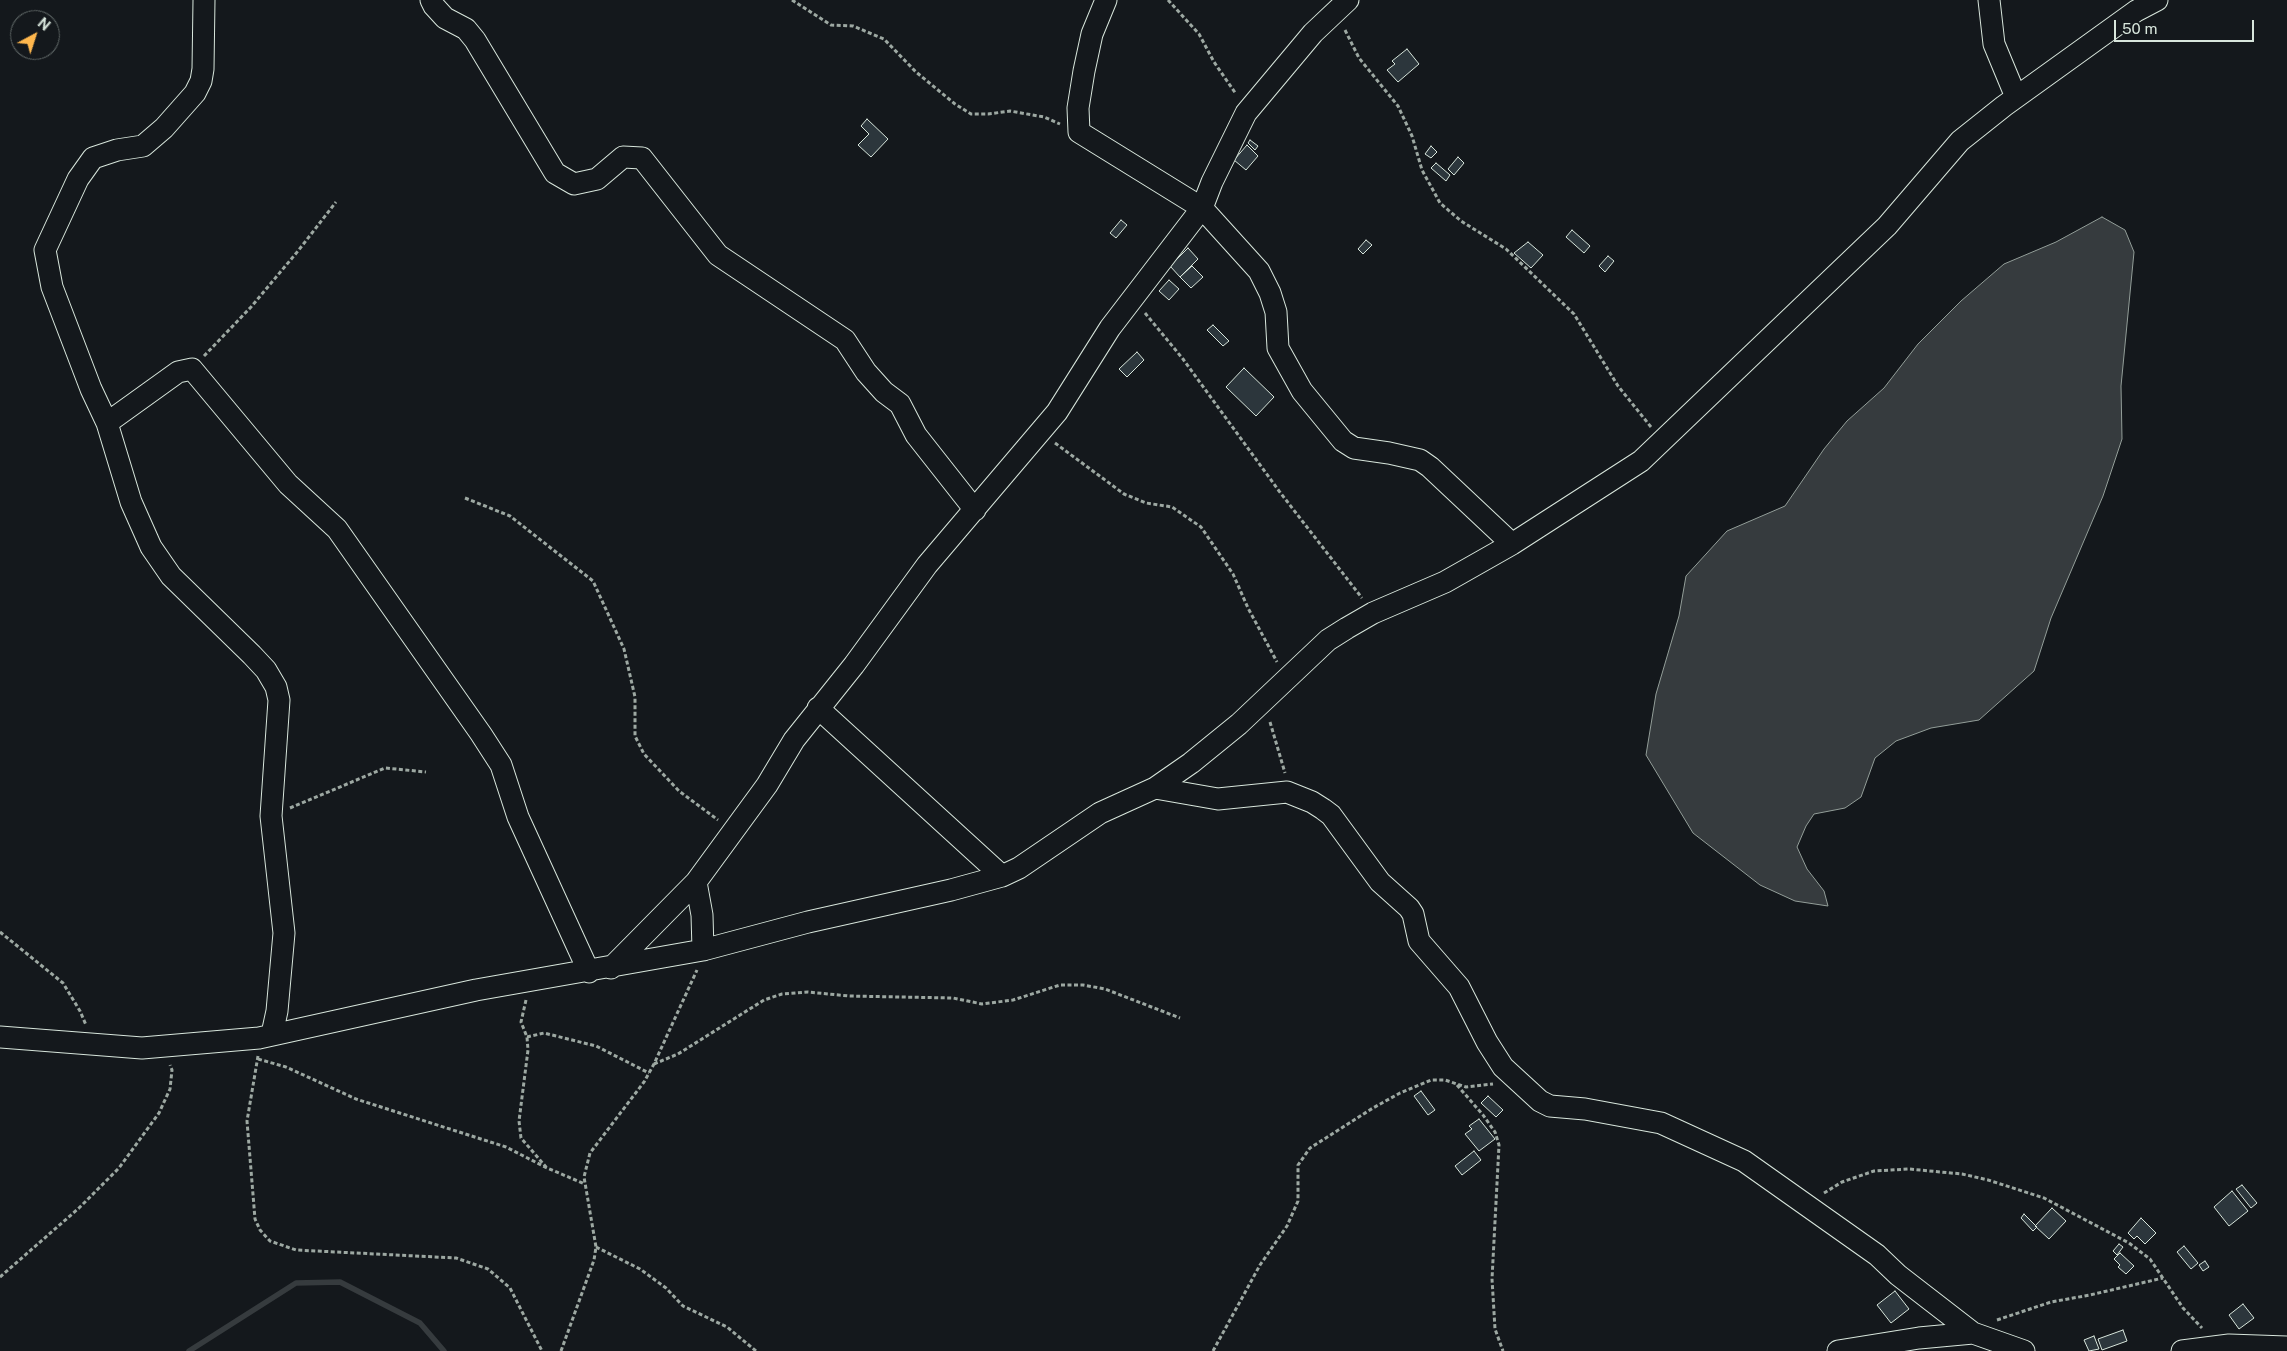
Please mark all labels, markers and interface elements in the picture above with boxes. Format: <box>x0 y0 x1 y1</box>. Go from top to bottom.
north arrow <box>10 10 60 60</box>
scale bar <box>2117 10 2257 42</box>
text: N <box>35 15 53 34</box>
text: 50 m <box>2122 20 2157 37</box>

